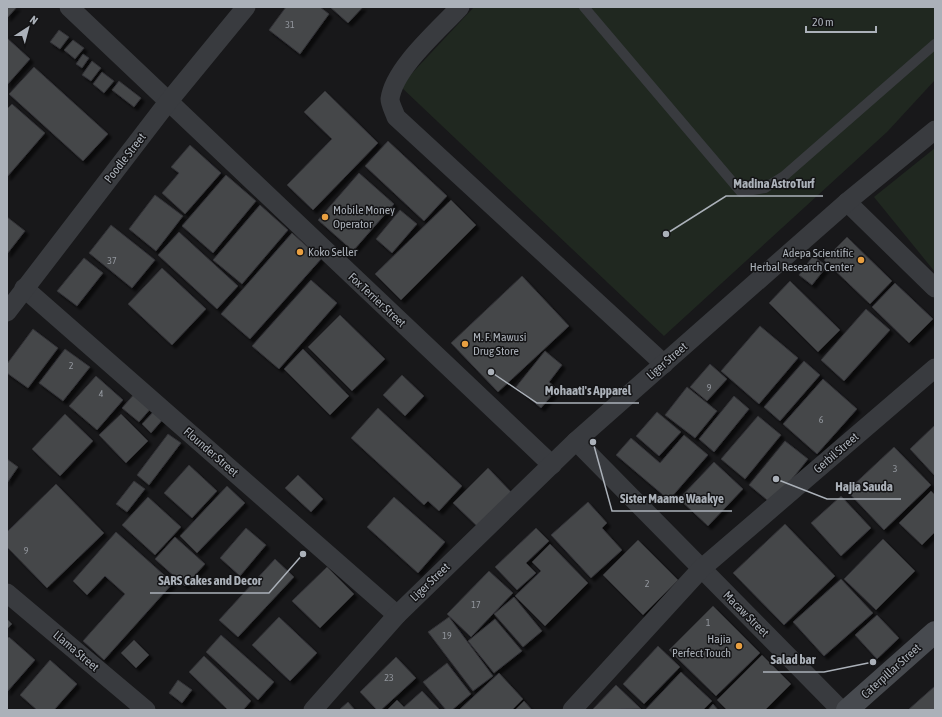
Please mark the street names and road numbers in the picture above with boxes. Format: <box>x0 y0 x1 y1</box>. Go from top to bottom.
street label: Poodle Street <box>101 130 149 186</box>
street label: Fox Terrier Street <box>345 270 409 331</box>
street label: Liger Street <box>644 339 691 382</box>
street label: Flounder Street <box>181 424 242 480</box>
street label: Gerbil Street <box>811 429 862 476</box>
street label: Liger Street <box>407 559 453 604</box>
street label: Macaw Street <box>720 588 772 640</box>
street label: Llama Street <box>50 628 102 675</box>
street label: Caterpillar Street <box>858 640 924 701</box>

